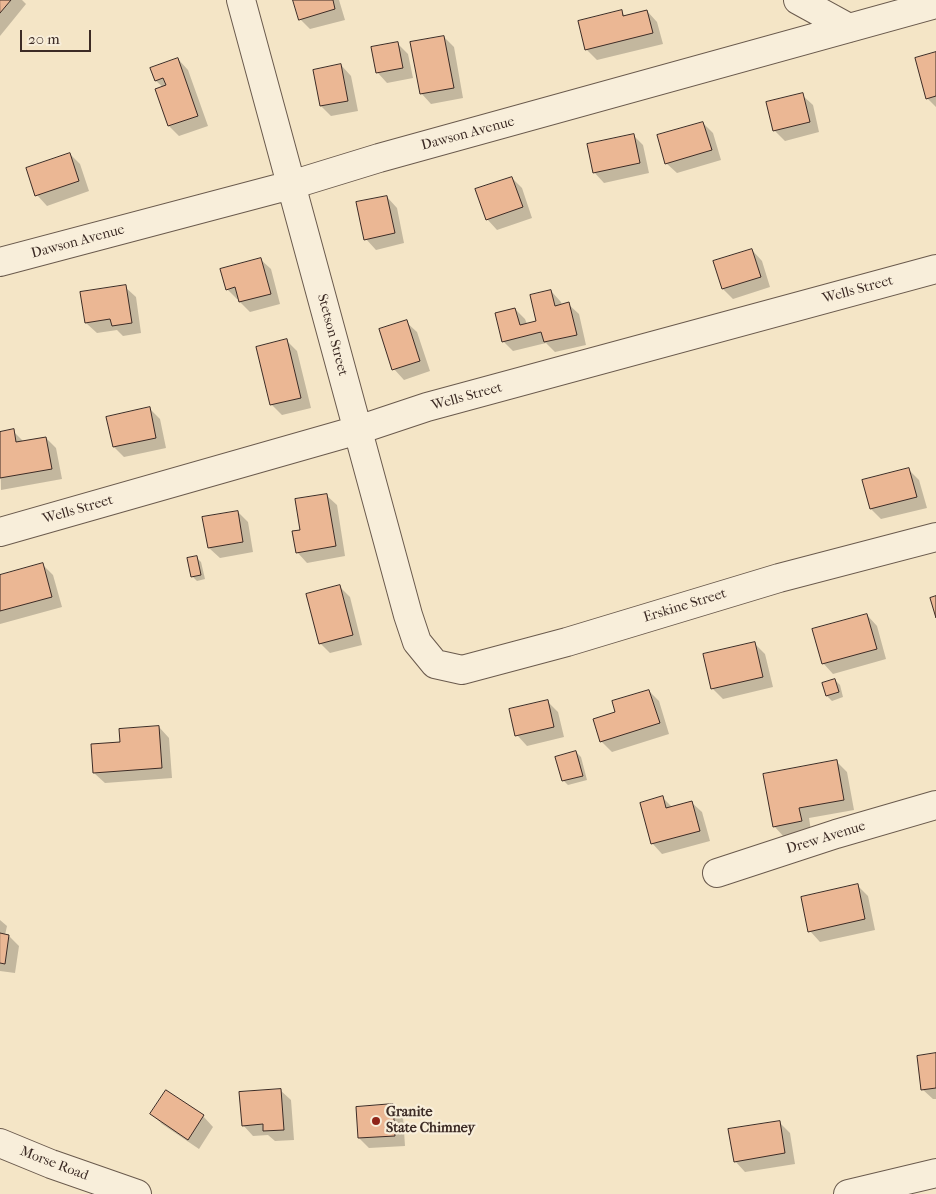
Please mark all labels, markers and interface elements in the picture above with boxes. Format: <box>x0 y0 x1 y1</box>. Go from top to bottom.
scale bar <box>22 20 94 52</box>
text: 20 m <box>28 30 60 48</box>
street label: Dawson Avenue <box>420 113 516 155</box>
street label: Dawson Avenue <box>30 221 126 263</box>
street label: Wells Street <box>821 272 895 308</box>
street label: Stetson Street <box>313 292 351 378</box>
street label: Wells Street <box>430 379 504 415</box>
street label: Wells Street <box>41 492 115 528</box>
street label: Erskine Street <box>641 585 729 627</box>
street label: Drew Avenue <box>784 818 868 858</box>
place label: Granite State Chimney <box>386 1105 475 1138</box>
marker: Granite State Chimney <box>370 1115 382 1127</box>
street label: Morse Road <box>17 1143 91 1185</box>

